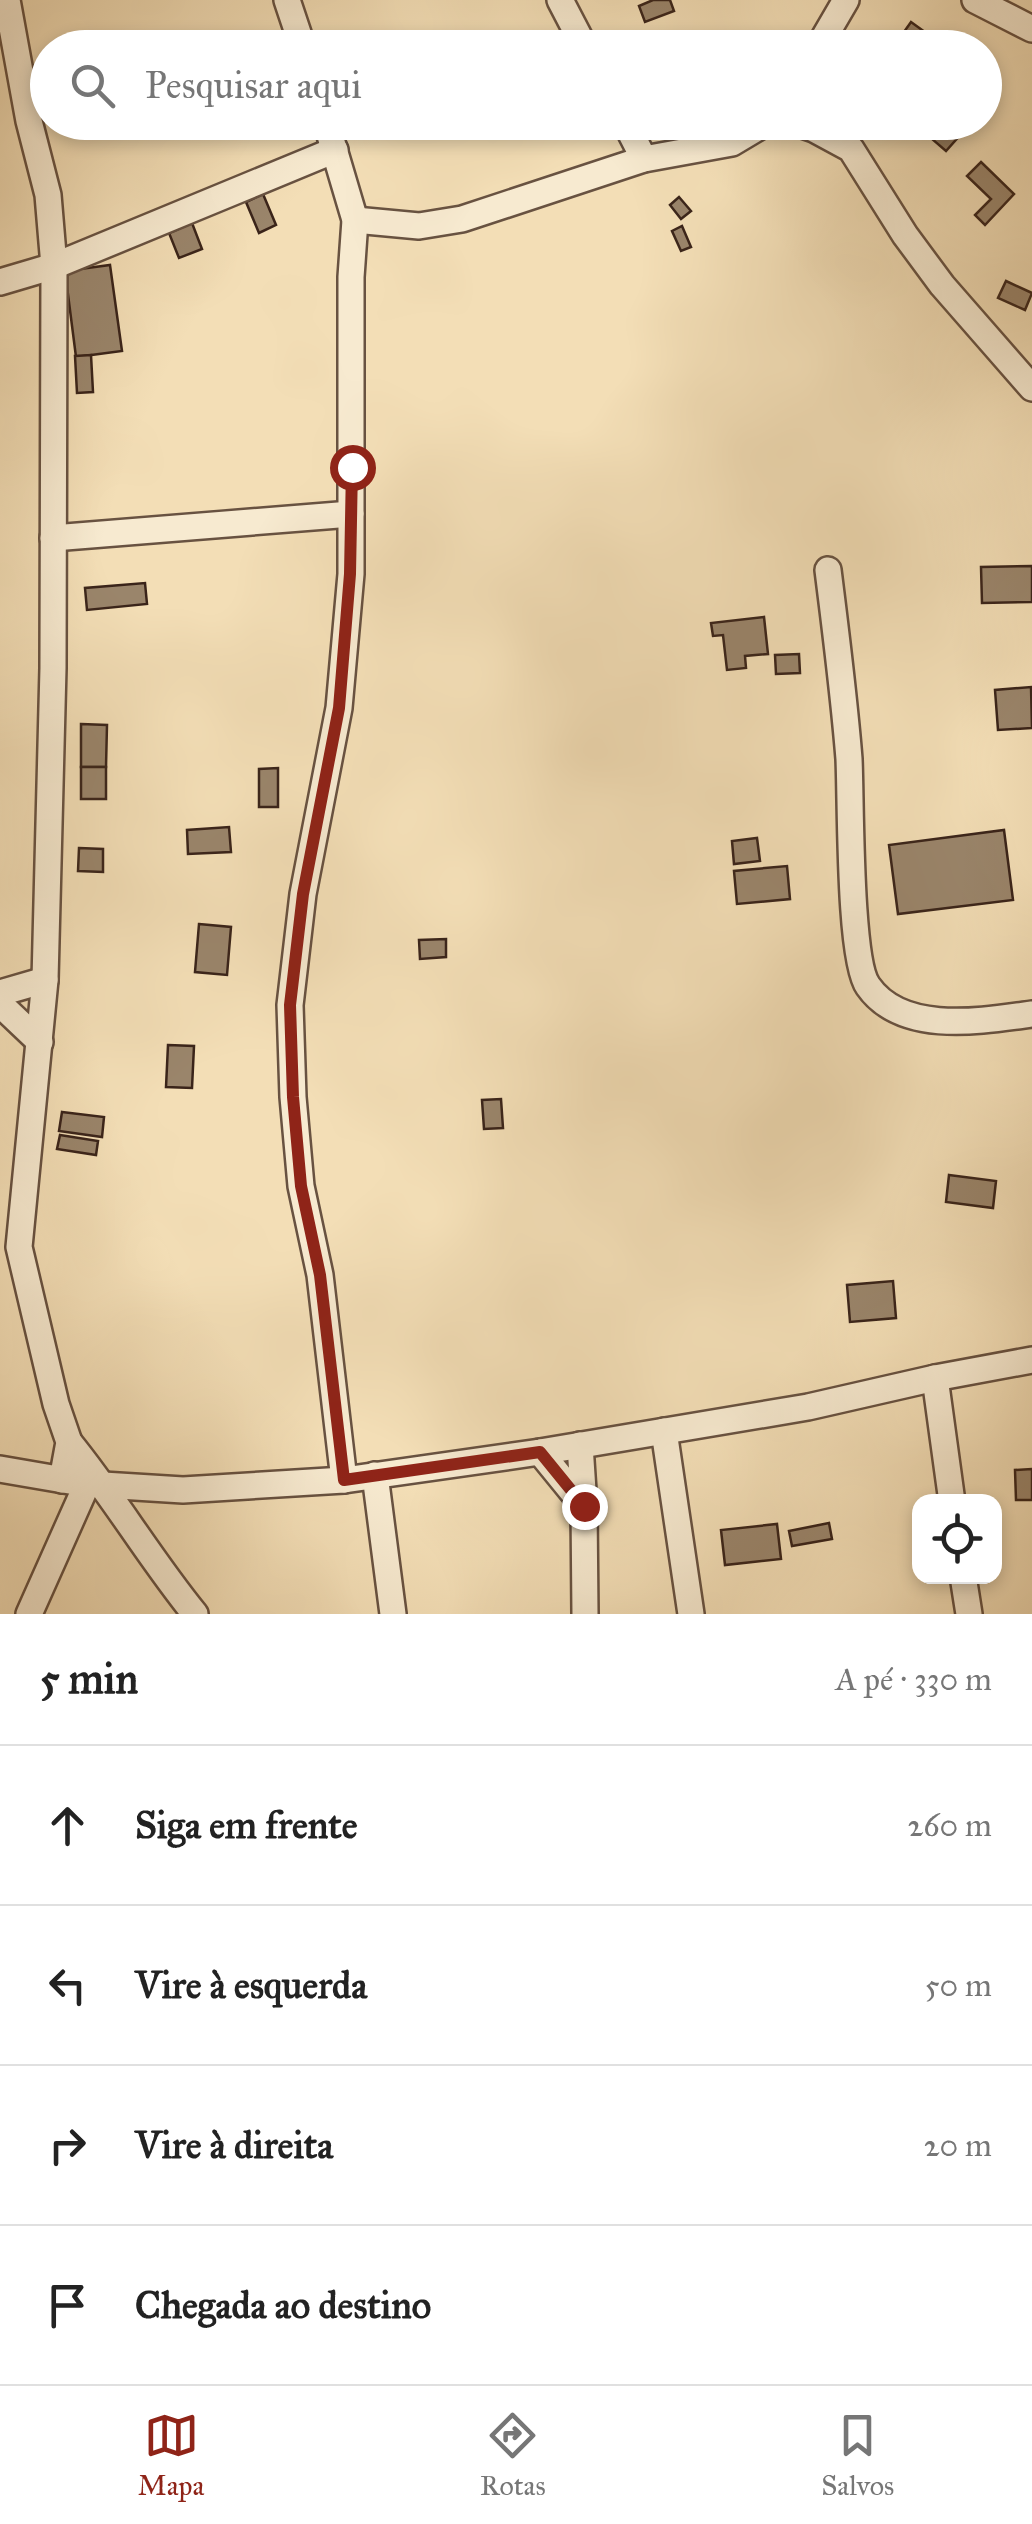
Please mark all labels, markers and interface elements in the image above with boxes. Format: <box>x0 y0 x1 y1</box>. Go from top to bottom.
search box <box>30 30 1002 140</box>
icon: search <box>65 58 120 113</box>
text: Pesquisar aqui <box>145 62 362 108</box>
route start <box>330 445 376 491</box>
route end <box>562 1484 608 1530</box>
map controls <box>912 1494 1002 1584</box>
button: locate <box>912 1494 1002 1584</box>
text: 5 min <box>40 1653 138 1705</box>
text: A pé · 330 m <box>835 1660 992 1699</box>
icon: ahead <box>40 1798 95 1853</box>
text: Siga em frente <box>135 1802 358 1848</box>
text: 260 m <box>907 1806 992 1845</box>
icon: left <box>40 1958 95 2013</box>
text: Vire à esquerda <box>135 1962 367 2008</box>
text: 50 m <box>925 1966 992 2005</box>
icon: right <box>40 2118 95 2173</box>
text: Vire à direita <box>135 2122 333 2168</box>
text: 20 m <box>924 2126 992 2165</box>
icon: arrive <box>40 2278 95 2333</box>
text: Chegada ao destino <box>135 2282 431 2328</box>
tab: Mapa <box>138 2408 204 2503</box>
tab: Rotas <box>480 2408 546 2503</box>
tab: Salvos <box>821 2408 894 2503</box>

